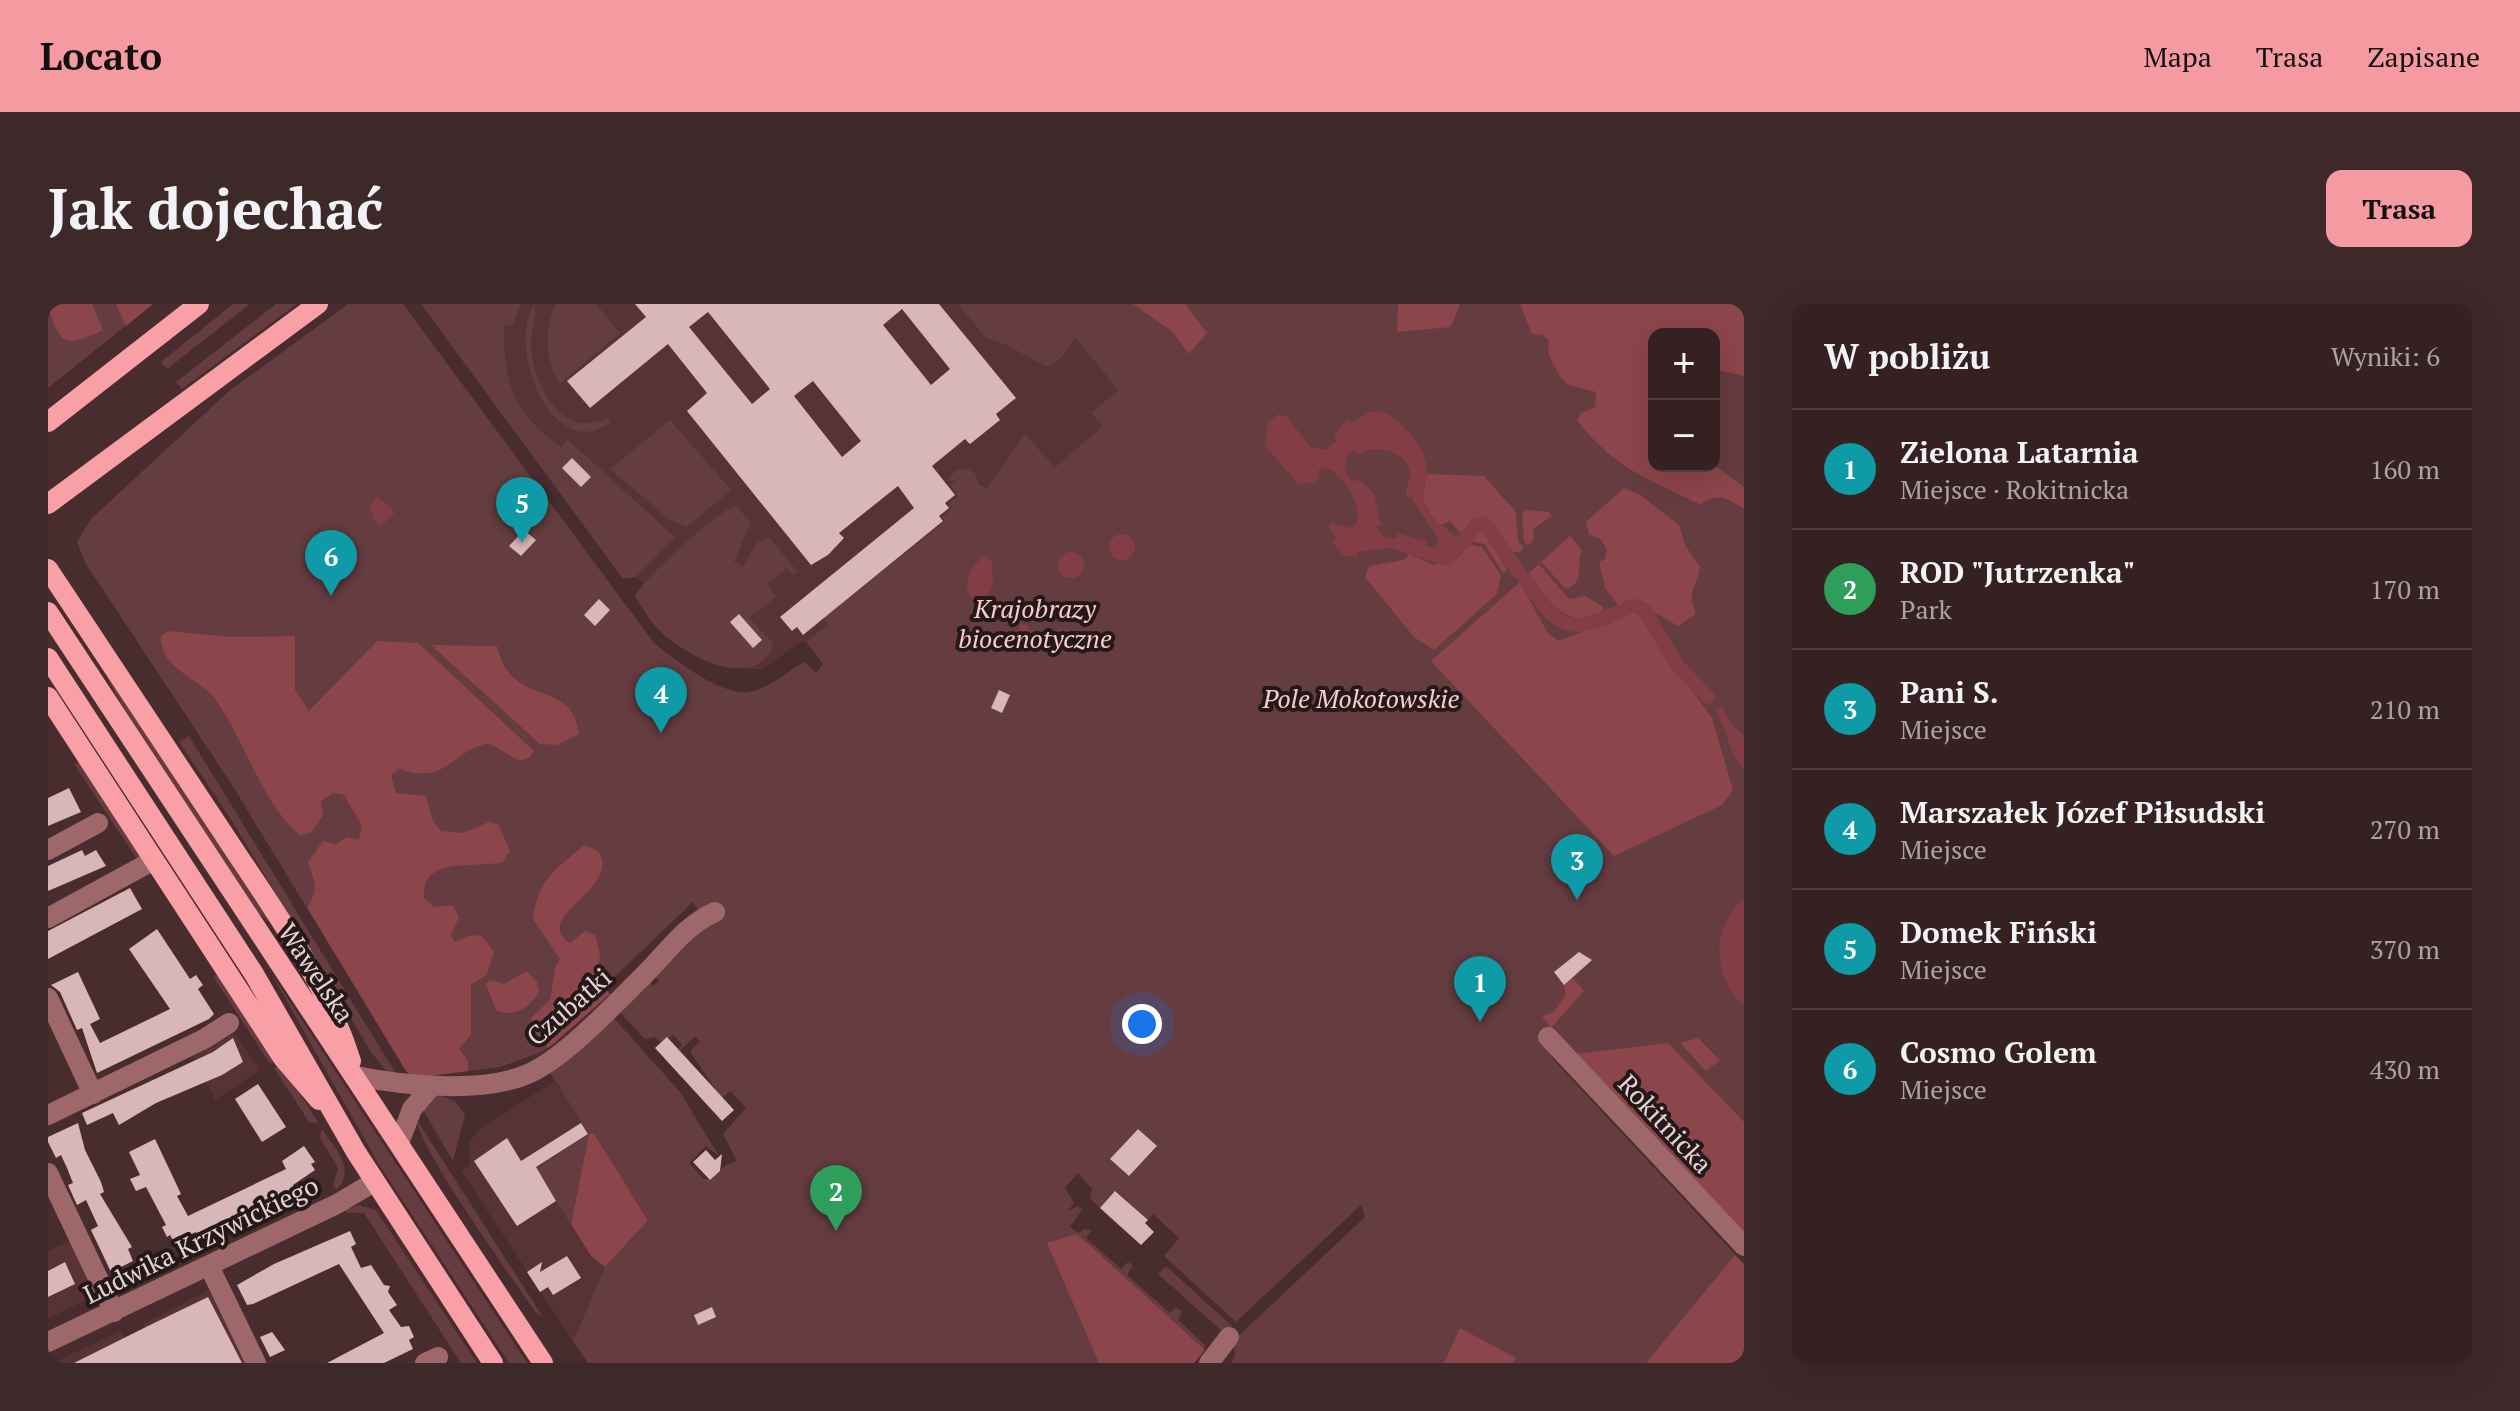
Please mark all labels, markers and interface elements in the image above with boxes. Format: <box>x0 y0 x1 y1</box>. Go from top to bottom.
text: Locato <box>40 31 162 81</box>
text: Mapa <box>2143 38 2212 75</box>
text: Trasa <box>2256 38 2324 75</box>
text: Zapisane <box>2368 38 2480 75</box>
button: Trasa <box>2326 170 2472 247</box>
text: Jak dojechać <box>48 171 383 245</box>
map controls <box>1648 328 1720 472</box>
button: + <box>1648 328 1720 400</box>
text: W pobliżu <box>1824 334 1990 379</box>
text: Wyniki: 6 <box>2331 339 2440 373</box>
button: − <box>1648 400 1720 472</box>
text: Zielona Latarnia <box>1900 432 2139 472</box>
text: 1 <box>1843 452 1857 486</box>
text: 160 m <box>2370 452 2440 486</box>
text: Miejsce · Rokitnicka <box>1900 472 2129 506</box>
pin: 5 <box>496 477 548 543</box>
pin: 6 <box>305 530 357 596</box>
text: ROD "Jutrzenka" <box>1900 552 2135 592</box>
text: 2 <box>1843 572 1857 606</box>
text: 170 m <box>2370 572 2440 606</box>
park label: Krajobrazy biocenotyczne <box>958 591 1112 655</box>
text: Park <box>1900 592 1952 626</box>
pin: 4 <box>635 667 687 733</box>
text: Pani S. <box>1900 672 1999 712</box>
park label: Pole Mokotowskie <box>1262 681 1460 715</box>
text: 3 <box>1843 692 1857 726</box>
text: 210 m <box>2370 692 2440 726</box>
text: Miejsce <box>1900 712 1987 746</box>
text: Marszałek Józef Piłsudski <box>1900 792 2265 832</box>
text: 4 <box>1843 812 1857 846</box>
text: 270 m <box>2370 812 2440 846</box>
text: Miejsce <box>1900 832 1987 866</box>
pin: 3 <box>1551 834 1603 900</box>
text: Domek Fiński <box>1900 912 2097 952</box>
street label: Wawelska <box>271 916 363 1029</box>
text: 5 <box>1843 932 1857 966</box>
text: 370 m <box>2370 932 2440 966</box>
text: Miejsce <box>1900 952 1987 986</box>
pin: 1 <box>1454 956 1506 1022</box>
street label: Czubatki <box>519 960 618 1053</box>
your location <box>1122 1004 1162 1044</box>
text: Cosmo Golem <box>1900 1032 2097 1072</box>
text: 6 <box>1843 1052 1857 1086</box>
text: 430 m <box>2370 1052 2440 1086</box>
street label: Rokitnicka <box>1611 1067 1720 1180</box>
text: Miejsce <box>1900 1072 1987 1106</box>
pin: 2 <box>810 1165 862 1231</box>
street label: Ludwika Krzywickiego <box>77 1167 324 1311</box>

